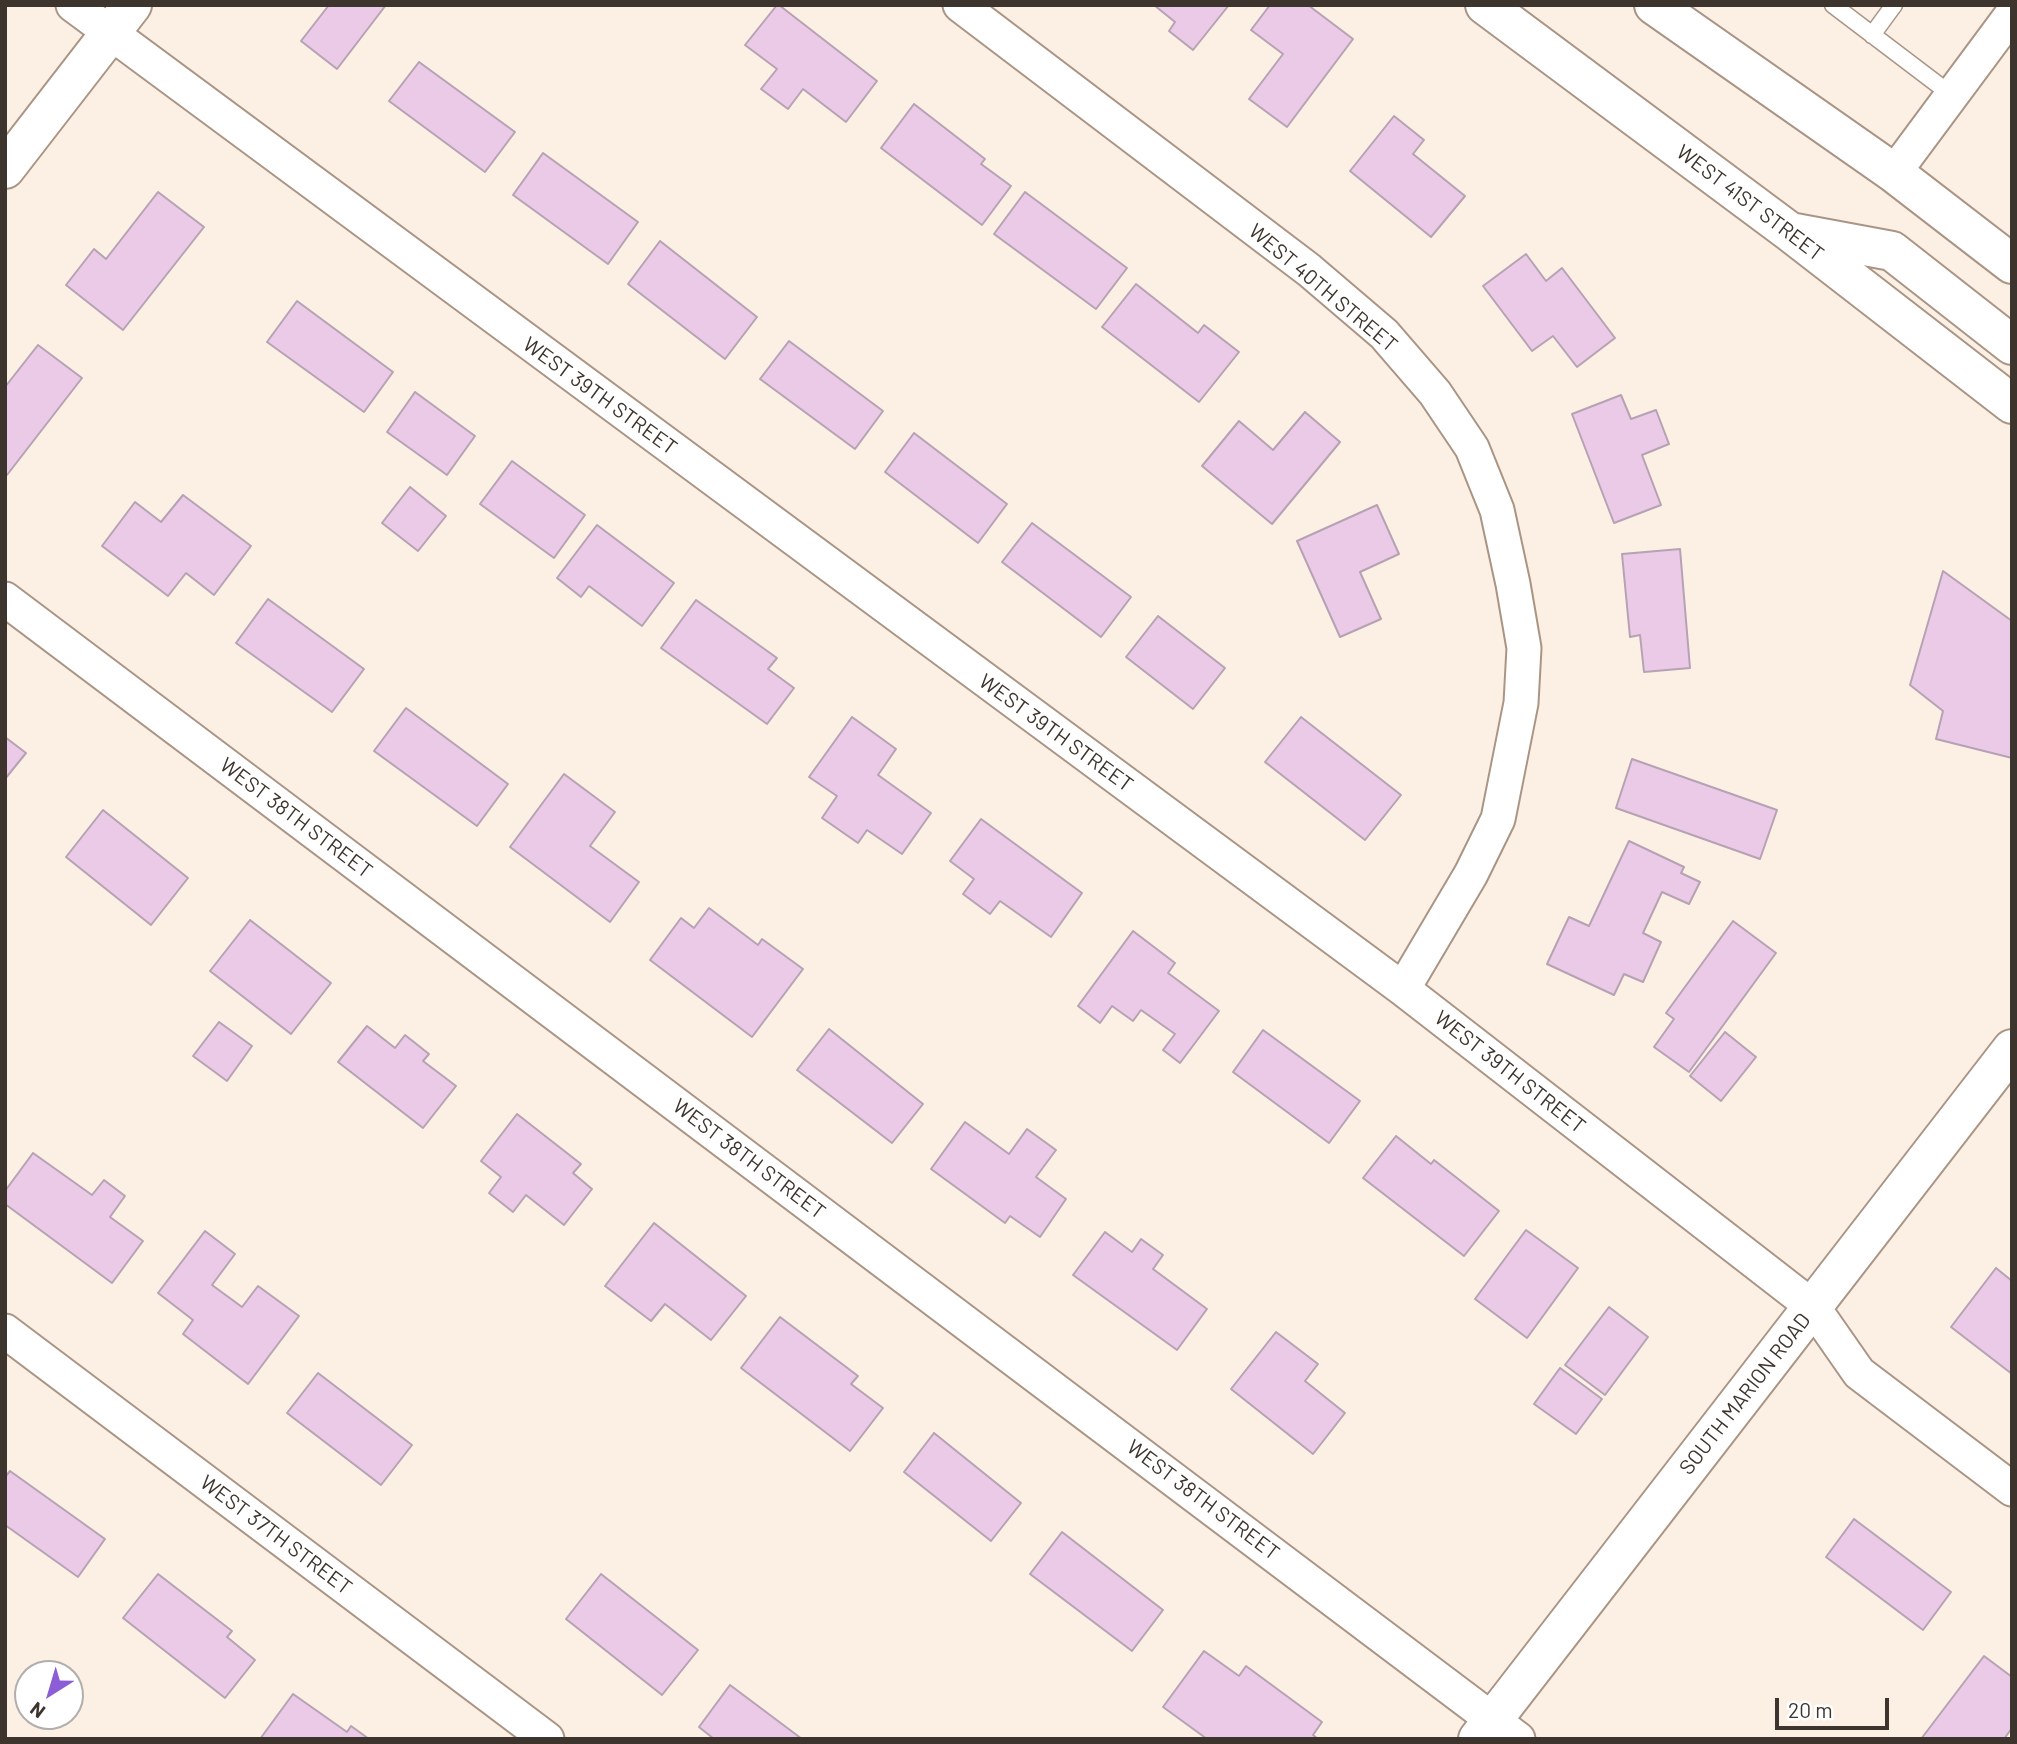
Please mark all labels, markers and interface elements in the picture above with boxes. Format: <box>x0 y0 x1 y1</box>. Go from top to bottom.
street label: WEST 41ST STREET <box>1671 139 1829 267</box>
street label: WEST 40TH STREET <box>1244 219 1402 357</box>
street label: WEST 39TH STREET <box>518 332 682 460</box>
street label: WEST 39TH STREET <box>974 669 1138 797</box>
street label: WEST 38TH STREET <box>215 752 377 884</box>
street label: WEST 39TH STREET <box>1430 1005 1590 1139</box>
street label: WEST 38TH STREET <box>668 1093 830 1225</box>
street label: SOUTH MARION ROAD <box>1674 1308 1816 1480</box>
street label: WEST 38TH STREET <box>1122 1434 1284 1566</box>
street label: WEST 37TH STREET <box>195 1470 357 1600</box>
north arrow <box>14 1660 84 1730</box>
scale bar <box>1779 1684 1893 1728</box>
text: 20 m <box>1788 1697 1833 1722</box>
text: N <box>25 1698 49 1724</box>

